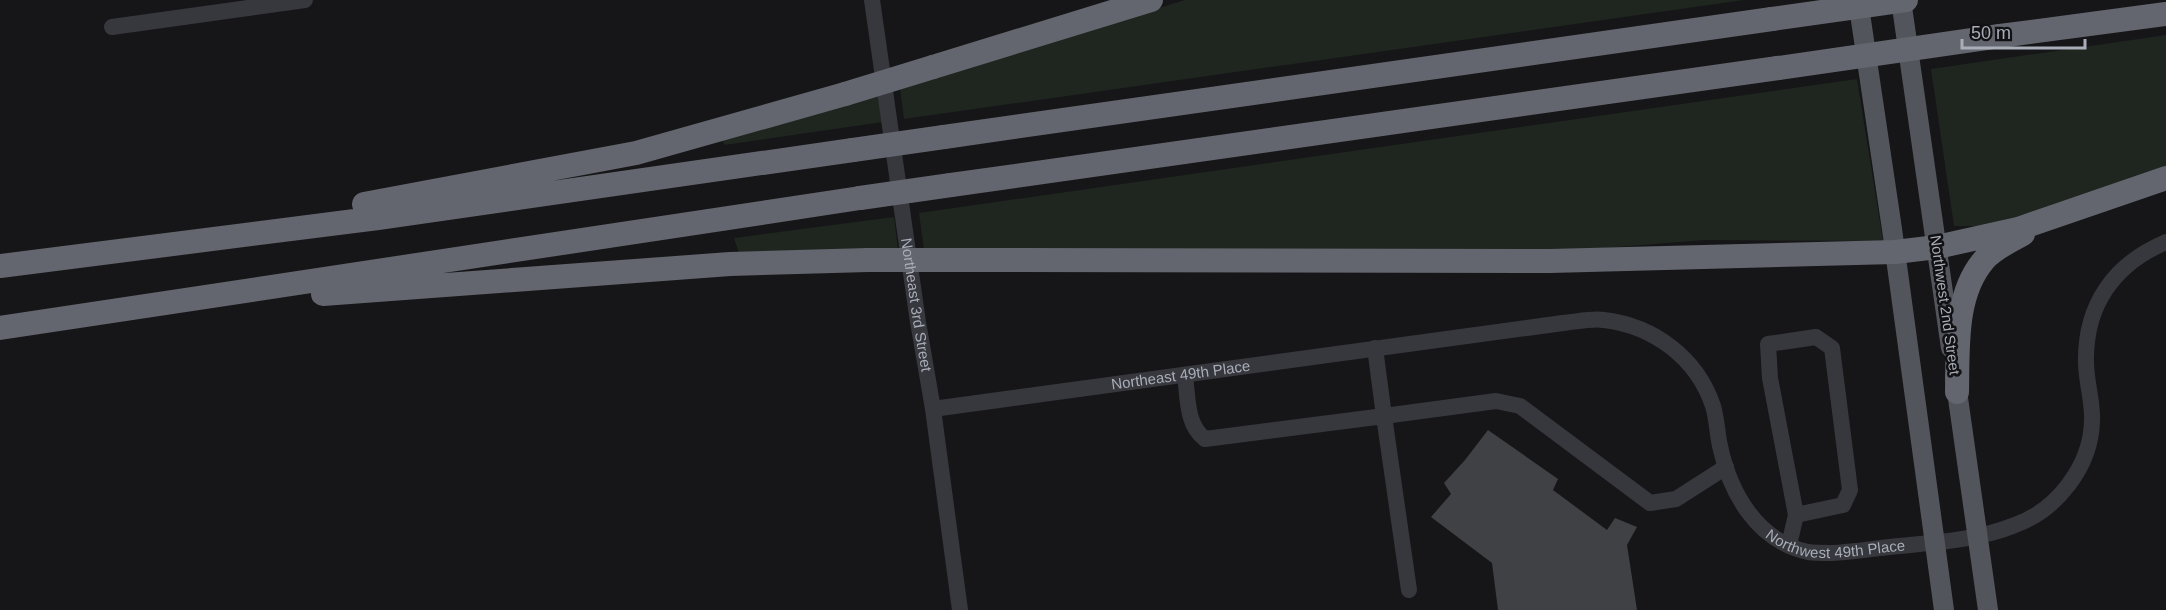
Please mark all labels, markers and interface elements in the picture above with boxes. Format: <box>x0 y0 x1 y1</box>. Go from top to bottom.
scale bar <box>1962 12 2085 50</box>
text: 50 m <box>1971 23 2011 43</box>
street label: Northwest 2nd Street <box>1927 234 1964 377</box>
street label: Northeast 3rd Street <box>898 237 936 374</box>
street label: Northeast 49th Place <box>1110 357 1251 393</box>
street label: Northwest 49th Place <box>1763 525 1906 561</box>

